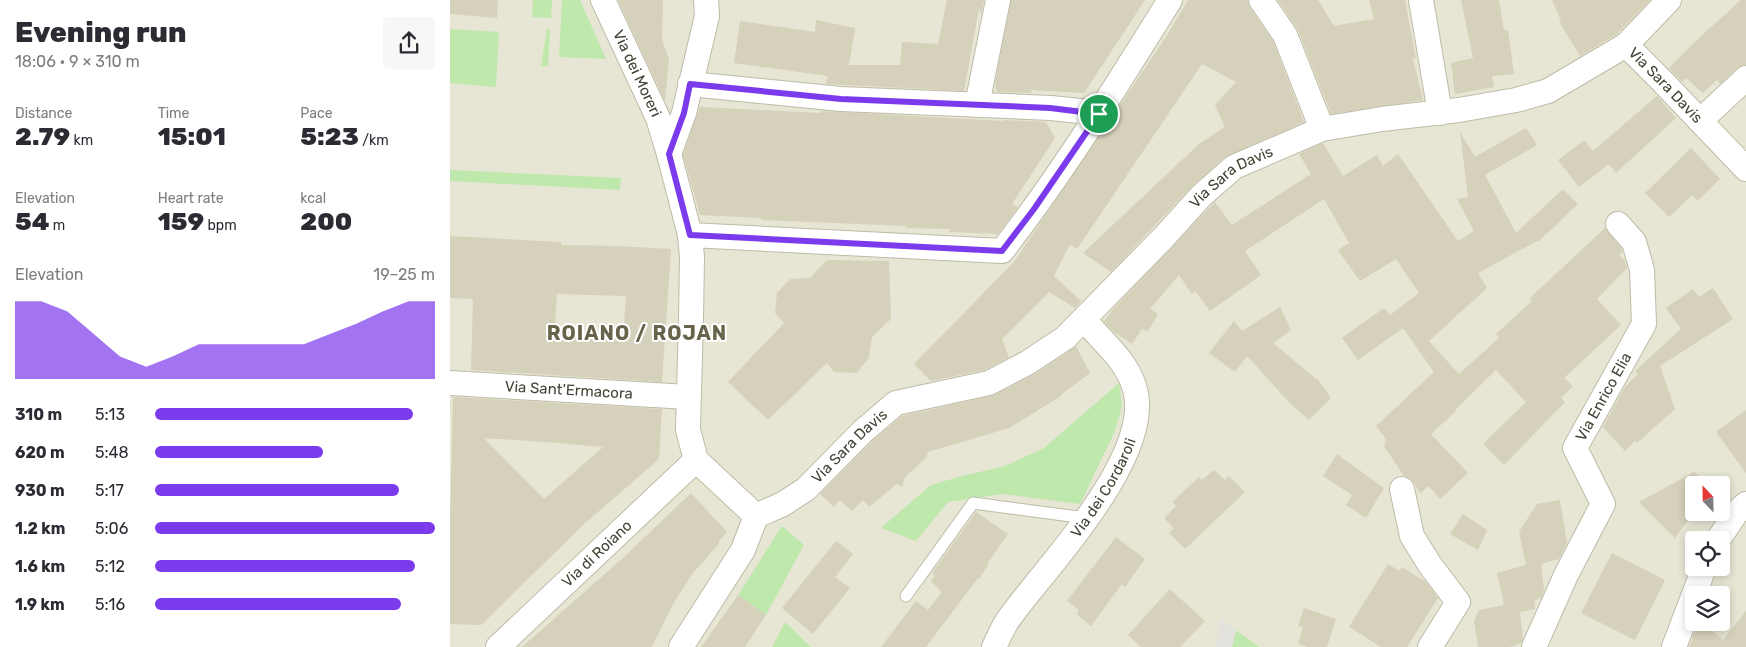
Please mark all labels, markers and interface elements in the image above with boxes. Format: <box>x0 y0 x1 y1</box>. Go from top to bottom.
text: Evening run <box>15 16 186 49</box>
button: share <box>383 17 435 69</box>
street label: Via dei Moreri <box>609 27 665 120</box>
street label: Via Sara Davis <box>1625 44 1707 127</box>
text: 18:06 · 9 × 310 m <box>15 52 140 71</box>
pin <box>1078 93 1120 135</box>
icon: arrive <box>1085 100 1113 128</box>
text: Distance <box>15 105 72 122</box>
text: Time <box>158 105 189 122</box>
text: Pace <box>300 105 332 122</box>
text: 2.79 <box>15 122 70 151</box>
text: 15:01 <box>158 122 226 151</box>
text: 5:23 <box>300 122 359 151</box>
text: km <box>70 132 93 149</box>
text: /km <box>359 132 389 149</box>
street label: Via Sara Davis <box>1186 142 1276 212</box>
text: Elevation <box>15 190 75 207</box>
text: Heart rate <box>158 190 224 207</box>
text: kcal <box>300 190 326 207</box>
text: 54 <box>15 207 49 236</box>
text: 159 <box>158 207 204 236</box>
text: 200 <box>300 207 352 236</box>
text: m <box>49 217 65 234</box>
text: bpm <box>204 217 237 234</box>
text: Elevation <box>15 265 84 284</box>
text: 19–25 m <box>373 265 435 284</box>
district label: ROIANO / ROJAN <box>547 321 727 345</box>
street label: Via Enrico Elia <box>1572 350 1635 444</box>
street label: Via Sant'Ermacora <box>504 377 633 403</box>
text: 310 m <box>15 405 62 424</box>
text: 5:13 <box>95 405 125 424</box>
street label: Via Sara Davis <box>808 405 891 487</box>
street label: Via dei Cordaroli <box>1067 436 1140 541</box>
text: 620 m <box>15 443 65 462</box>
text: 5:48 <box>95 443 129 462</box>
north arrow <box>1685 476 1730 521</box>
map controls <box>1685 476 1730 631</box>
text: 930 m <box>15 481 65 500</box>
text: 5:17 <box>95 481 124 500</box>
street label: Via di Roiano <box>558 516 636 591</box>
text: 1.2 km <box>15 519 65 538</box>
text: 5:06 <box>95 519 128 538</box>
button: locate <box>1685 531 1730 576</box>
text: 1.6 km <box>15 557 65 576</box>
text: 5:12 <box>95 557 125 576</box>
button: layers <box>1685 586 1730 631</box>
text: 1.9 km <box>15 595 65 614</box>
text: 5:16 <box>95 595 125 614</box>

